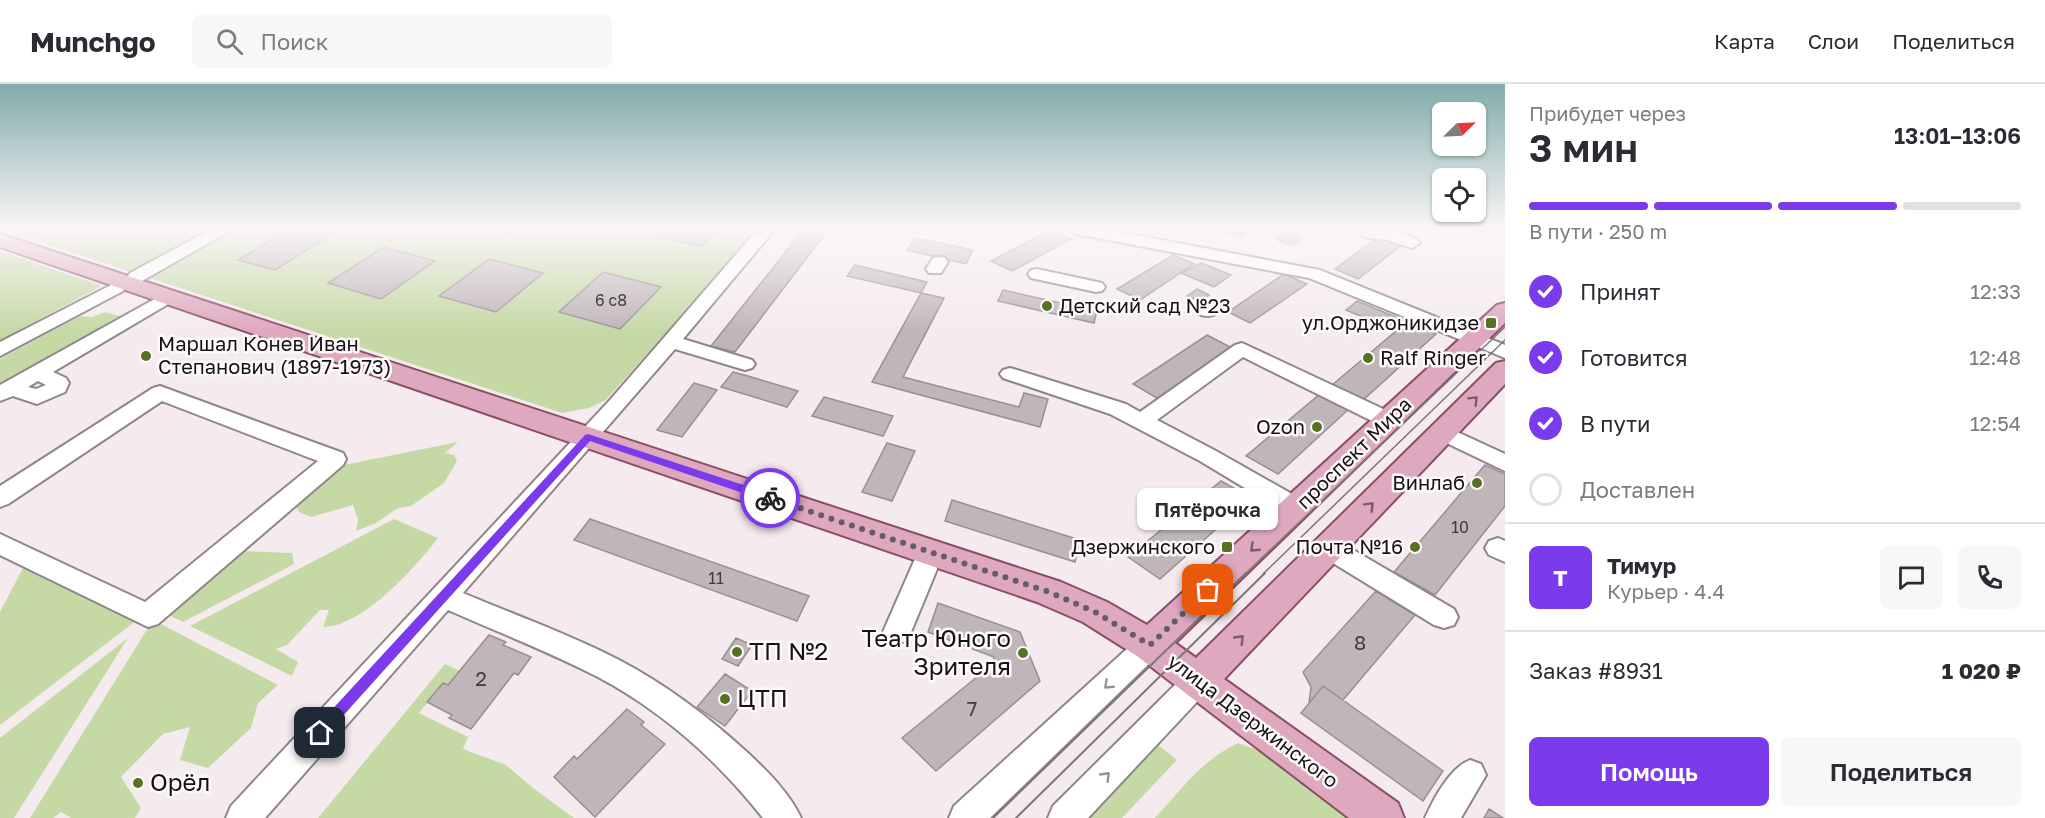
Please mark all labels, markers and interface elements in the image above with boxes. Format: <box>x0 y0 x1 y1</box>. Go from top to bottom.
search box <box>192 14 612 68</box>
text: Munchgo <box>30 25 156 58</box>
icon: search <box>213 25 246 58</box>
text: Поиск <box>261 28 328 55</box>
text: Карта <box>1714 28 1775 54</box>
text: Слои <box>1808 28 1859 54</box>
text: Поделиться <box>1892 28 2015 54</box>
text: Прибудет через <box>1529 101 1686 125</box>
north arrow <box>1432 102 1486 156</box>
map controls <box>1432 102 1486 222</box>
text: 13:01–13:06 <box>1894 122 2021 149</box>
text: 3 мин <box>1529 124 1638 171</box>
button: locate <box>1432 168 1486 222</box>
text: В пути · 250 m <box>1529 219 1667 243</box>
icon: check <box>1529 275 1562 308</box>
text: Принят <box>1580 278 1660 305</box>
text: 12:33 <box>1970 279 2021 303</box>
house number: 6 с8 <box>595 290 627 310</box>
place label: Детский сад №23 <box>1059 293 1231 317</box>
marker: Детский сад №23 <box>1040 299 1054 313</box>
place label: ул.Орджоникидзе <box>1302 310 1479 334</box>
marker: ул.Орджоникидзе <box>1484 316 1498 330</box>
place label: Маршал Конев Иван Степанович (1897-1973) <box>158 331 391 378</box>
icon: check <box>1529 341 1562 374</box>
text: Готовится <box>1580 344 1688 371</box>
place label: Ralf Ringer <box>1380 345 1486 369</box>
text: 12:48 <box>1969 345 2021 369</box>
marker: Маршал Конев Иван Степанович (1897-1973) <box>139 349 153 363</box>
marker: Ralf Ringer <box>1361 351 1375 365</box>
street label: проспект Мира <box>1291 392 1416 513</box>
one-way arrow <box>1466 397 1477 408</box>
icon: check <box>1529 407 1562 440</box>
text: В пути <box>1580 410 1650 437</box>
text: 12:54 <box>1970 411 2021 435</box>
place label: Ozon <box>1256 414 1305 438</box>
marker: Ozon <box>1310 420 1324 434</box>
courier <box>740 468 800 528</box>
place label: Винлаб <box>1392 470 1465 494</box>
marker: Винлаб <box>1470 476 1484 490</box>
text: Доставлен <box>1580 476 1695 503</box>
icon: bike <box>754 482 787 515</box>
callout: Пятёрочка <box>1138 488 1278 530</box>
text: Пятёрочка <box>1154 497 1261 521</box>
one-way arrow <box>1362 502 1373 513</box>
house number: 10 <box>1451 517 1469 537</box>
place label: Дзержинского <box>1071 534 1215 558</box>
place label: Почта №16 <box>1296 534 1403 558</box>
marker: Дзержинского <box>1220 540 1234 554</box>
marker: Почта №16 <box>1408 540 1422 554</box>
one-way arrow <box>1250 541 1260 552</box>
button: chat <box>1880 546 1943 609</box>
button: phone <box>1958 546 2021 609</box>
text: Тимур <box>1607 552 1676 579</box>
pin <box>1182 564 1233 615</box>
text: Т <box>1553 564 1568 591</box>
house number: 11 <box>708 568 724 588</box>
icon: bag <box>1191 573 1224 606</box>
text: Курьер · 4.4 <box>1607 579 1725 603</box>
place label: Театр Юного Зрителя <box>861 623 1011 680</box>
house number: 8 <box>1354 630 1366 654</box>
one-way arrow <box>1233 635 1244 645</box>
place label: ТП №2 <box>749 636 828 665</box>
marker: ТП №2 <box>730 645 744 659</box>
marker: Театр Юного Зрителя <box>1016 646 1030 660</box>
street label: улица Дзержинского <box>1164 648 1344 792</box>
text: Заказ #8931 <box>1529 657 1663 684</box>
text: 1 020 ₽ <box>1942 657 2021 684</box>
house number: 2 <box>475 666 487 690</box>
one-way arrow <box>1104 678 1114 689</box>
place label: ЦТП <box>737 683 788 712</box>
marker: ЦТП <box>718 692 732 706</box>
house number: 7 <box>967 696 977 720</box>
pin <box>294 707 345 758</box>
icon: home <box>303 716 336 749</box>
button: Помощь <box>1529 737 1769 806</box>
button: Поделиться <box>1781 737 2021 806</box>
place label: Орёл <box>150 767 210 796</box>
one-way arrow <box>1099 773 1110 783</box>
marker: Орёл <box>131 776 145 790</box>

